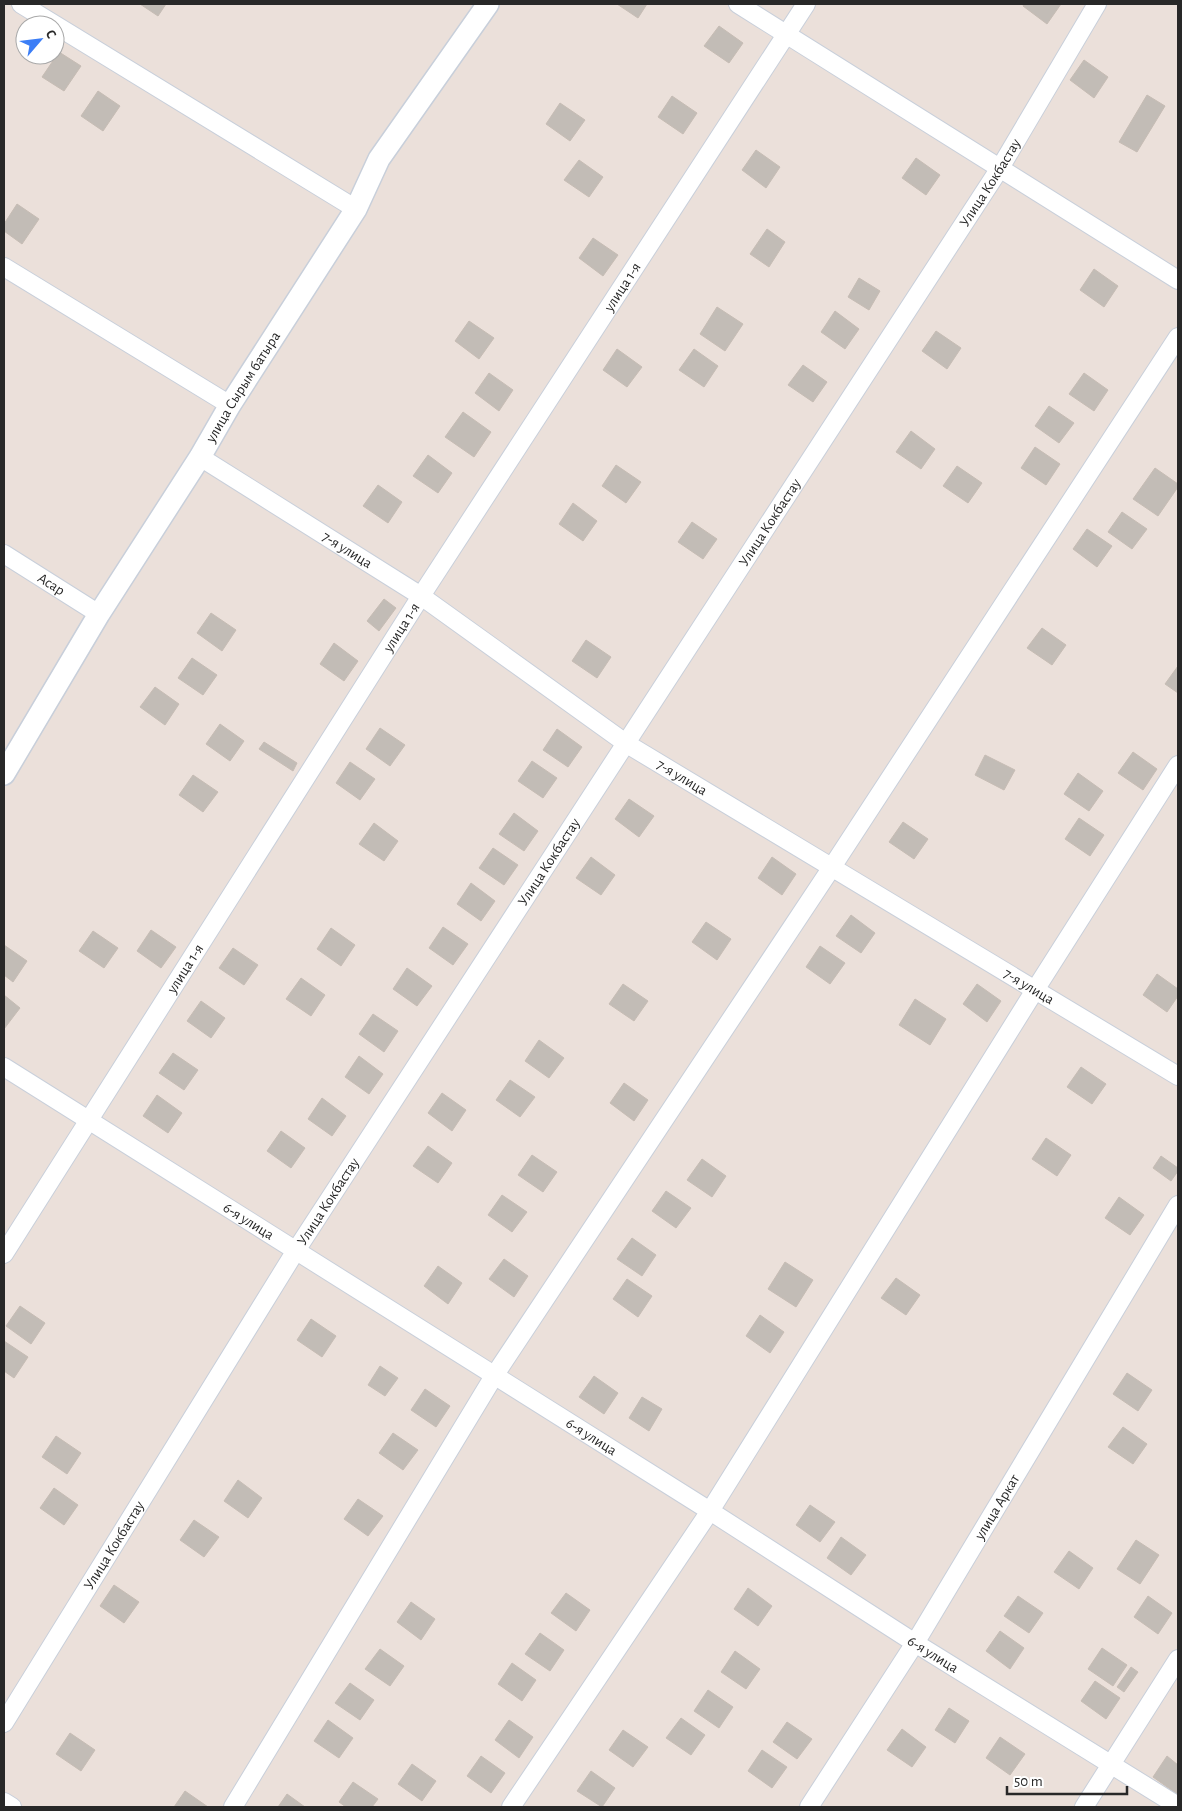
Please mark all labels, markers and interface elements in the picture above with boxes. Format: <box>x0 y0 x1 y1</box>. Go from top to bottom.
north arrow <box>15 15 65 65</box>
text: С <box>43 28 59 41</box>
street label: Улица Кокбастау <box>957 136 1024 230</box>
street label: улица 1-я <box>601 260 644 315</box>
street label: улица Сырым батыра <box>203 329 283 446</box>
street label: Улица Кокбастау <box>736 476 804 569</box>
street label: 7-я улица <box>319 529 375 571</box>
street label: Асар <box>35 570 68 599</box>
street label: улица 1-я <box>380 600 423 656</box>
street label: 7-я улица <box>654 757 710 799</box>
street label: Улица Кокбастау <box>515 815 583 909</box>
street label: улица 1-я <box>164 942 206 997</box>
street label: 7-я улица <box>1001 966 1057 1008</box>
street label: Улица Кокбастау <box>294 1155 362 1248</box>
street label: 6-я улица <box>220 1200 277 1243</box>
street label: 6-я улица <box>563 1415 619 1458</box>
street label: улица Аркат <box>971 1472 1023 1543</box>
street label: Улица Кокбастау <box>81 1498 148 1592</box>
street label: 6-я улица <box>905 1633 961 1676</box>
scale bar <box>1007 1764 1127 1796</box>
text: 50 m <box>1014 1774 1043 1789</box>

